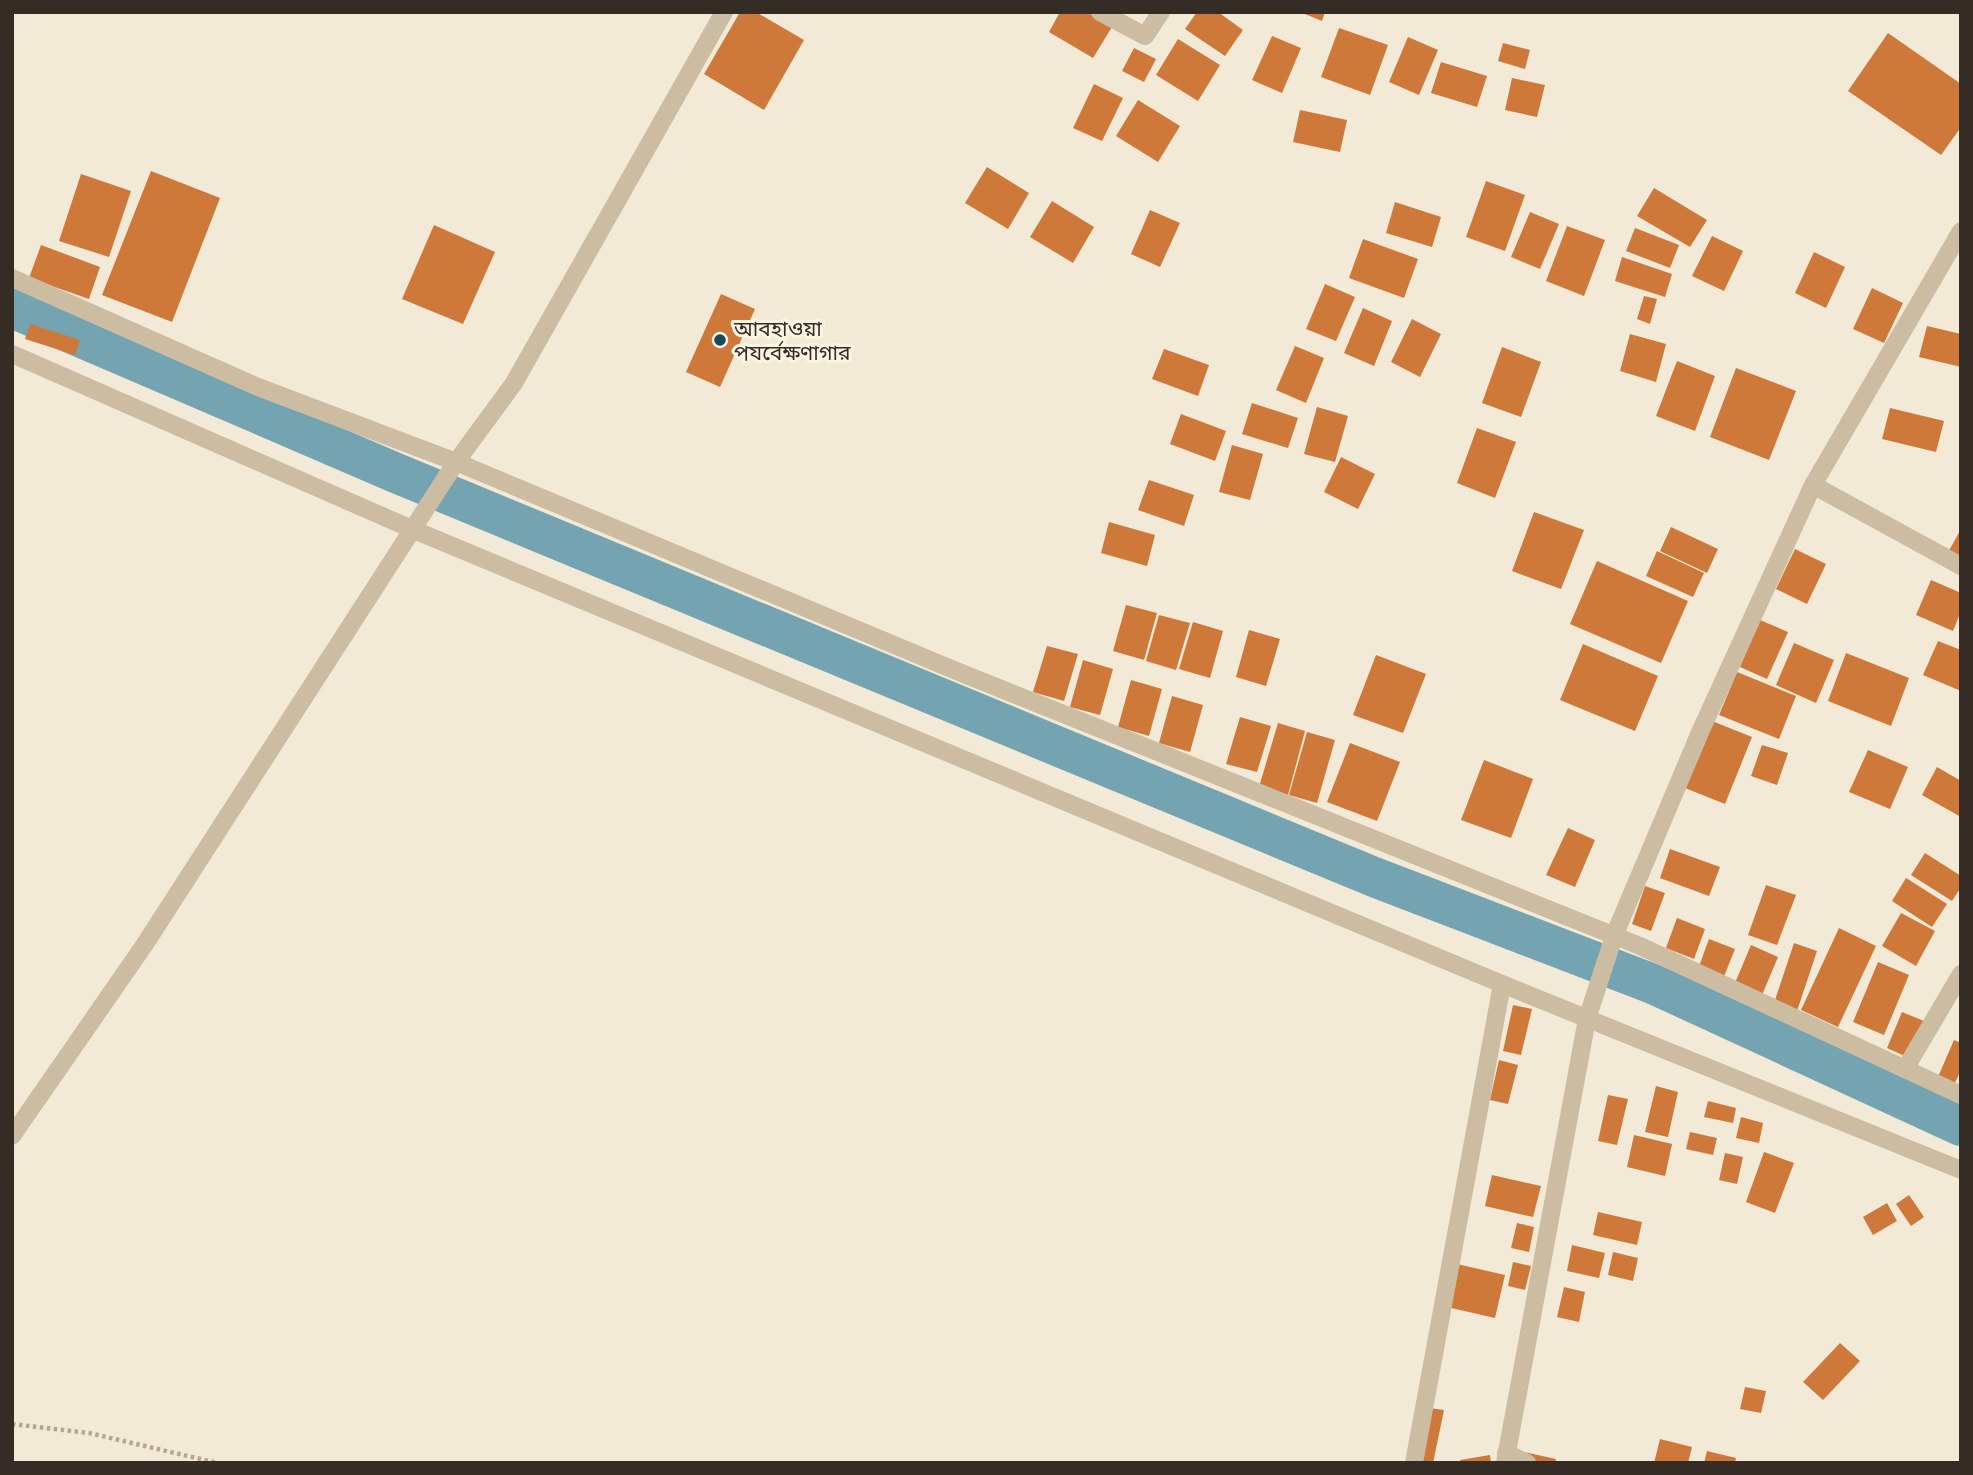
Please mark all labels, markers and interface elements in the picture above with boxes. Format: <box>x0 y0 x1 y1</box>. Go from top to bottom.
place label: আবহাওয়া পযর্বেক্ষণাগার <box>733 316 851 365</box>
marker: আবহাওয়া পযর্বেক্ষণাগার <box>712 332 728 348</box>

